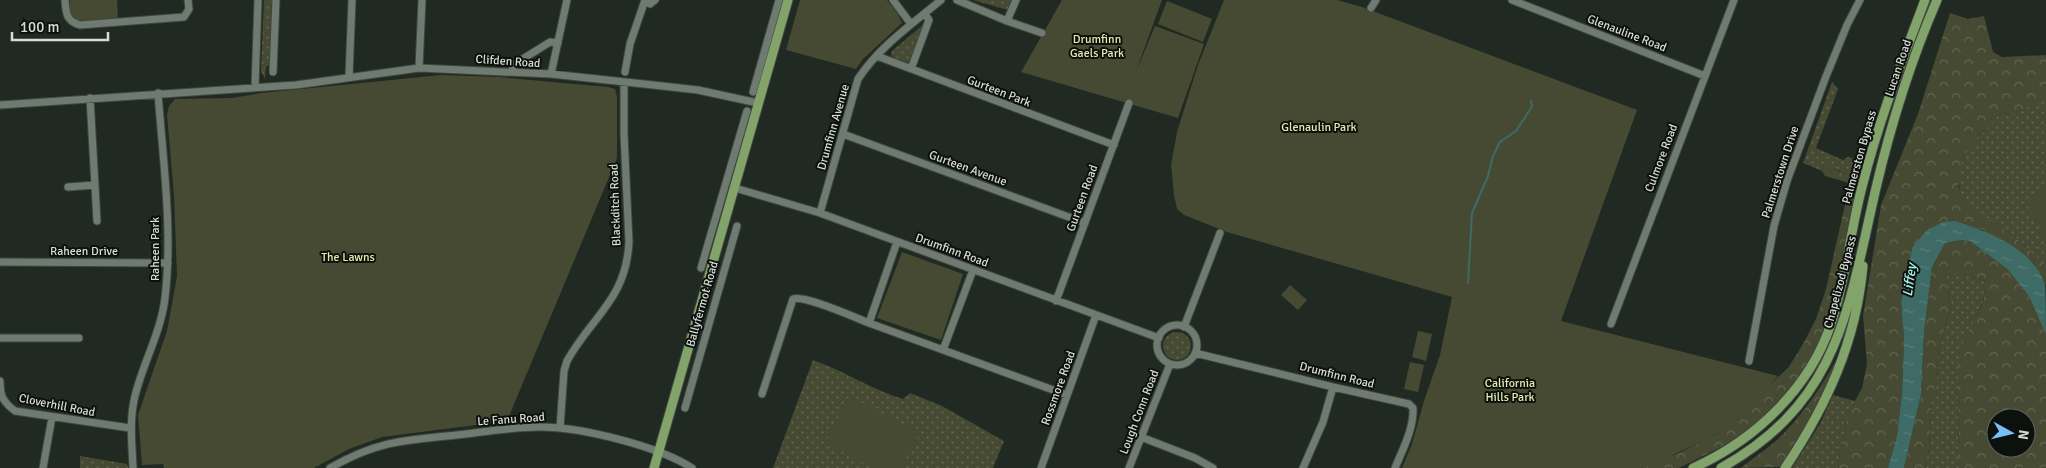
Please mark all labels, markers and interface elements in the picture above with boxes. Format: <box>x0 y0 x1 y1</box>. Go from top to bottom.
scale bar <box>12 10 109 42</box>
street label: Glenauline Road <box>1585 11 1669 56</box>
text: 100 m <box>20 18 60 36</box>
park label: Drumfinn Gaels Park <box>1070 32 1124 61</box>
street label: Lucan Road <box>1882 38 1915 99</box>
street label: Clifden Road <box>475 52 541 71</box>
street label: Gurteen Park <box>965 72 1033 111</box>
street label: Drumfinn Avenue <box>814 83 853 172</box>
street label: Palmerston Bypass <box>1839 109 1880 206</box>
park label: Glenaulin Park <box>1281 120 1357 135</box>
street label: Culmore Road <box>1642 122 1681 194</box>
street label: Palmerstown Drive <box>1758 124 1802 220</box>
street label: Gurteen Avenue <box>927 147 1009 190</box>
street label: Gurteen Road <box>1063 163 1101 234</box>
street label: Blackditch Road <box>607 164 624 246</box>
street label: Raheen Park <box>148 217 163 281</box>
street label: Drumfinn Road <box>913 230 990 271</box>
street label: Chapelizod Bypass <box>1821 234 1860 330</box>
street label: Raheen Drive <box>50 244 118 259</box>
park label: The Lawns <box>321 250 375 265</box>
street label: Ballyfermot Road <box>683 260 722 349</box>
water label: Liffey <box>1899 260 1921 298</box>
street label: Rossmore Road <box>1038 349 1079 427</box>
street label: Drumfinn Road <box>1298 359 1376 392</box>
street label: Lough Conn Road <box>1117 368 1162 456</box>
park label: California Hills Park <box>1485 376 1535 405</box>
street label: Cloverhill Road <box>17 391 96 420</box>
north arrow <box>1986 408 2036 458</box>
street label: Le Fanu Road <box>477 410 545 429</box>
text: N <box>2014 429 2032 441</box>

